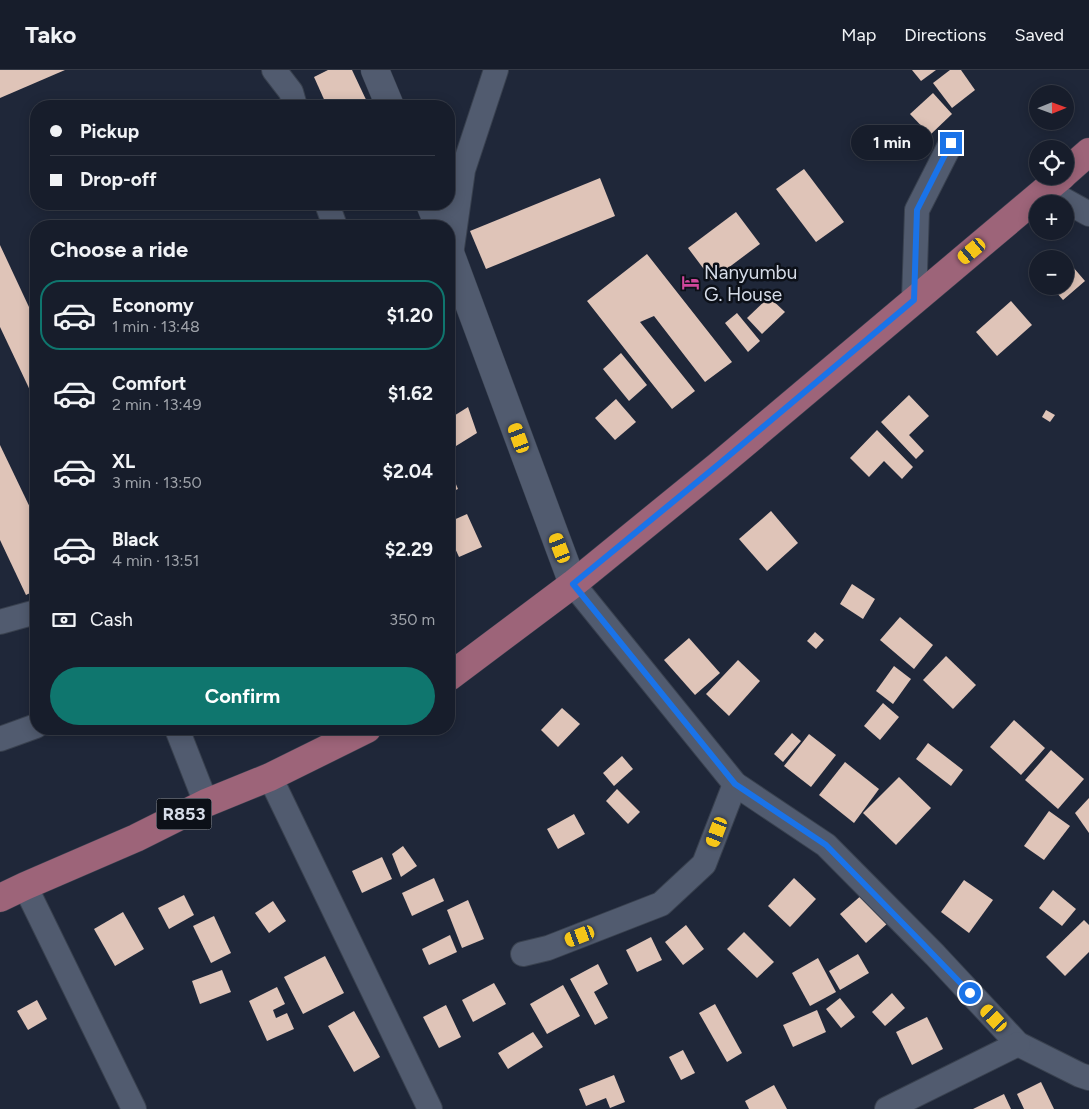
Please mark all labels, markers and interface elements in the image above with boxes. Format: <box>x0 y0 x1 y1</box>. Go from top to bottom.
text: Tako <box>25 20 76 49</box>
text: Map <box>841 24 876 46</box>
text: Directions <box>904 24 986 46</box>
text: Saved <box>1014 24 1064 46</box>
north arrow <box>1029 85 1074 130</box>
map controls <box>1029 85 1074 295</box>
text: Pickup <box>80 120 139 143</box>
callout: 1 min <box>851 126 934 160</box>
route end <box>940 132 962 154</box>
text: 1 min <box>873 133 911 152</box>
button: locate <box>1029 140 1074 185</box>
text: Drop-off <box>80 168 157 191</box>
button: + <box>1029 195 1074 240</box>
text: Choose a ride <box>50 236 188 263</box>
car <box>955 236 988 266</box>
button: − <box>1029 250 1074 295</box>
place label: Nanyumbu G. House <box>704 261 797 306</box>
hotel icon: Nanyumbu G. House <box>680 273 700 293</box>
icon: car <box>52 293 97 338</box>
text: Economy <box>112 294 194 317</box>
text: $1.20 <box>386 304 433 327</box>
text: 1 min · 13:48 <box>112 317 200 336</box>
icon: car <box>52 371 97 416</box>
text: Comfort <box>112 372 187 395</box>
text: $1.62 <box>388 382 433 405</box>
text: 2 min · 13:49 <box>112 395 201 414</box>
car <box>506 421 531 455</box>
icon: car <box>52 449 97 494</box>
text: XL <box>112 450 135 473</box>
text: $2.04 <box>382 460 433 483</box>
text: 3 min · 13:50 <box>112 473 202 492</box>
icon: car <box>52 527 97 572</box>
text: Black <box>112 528 159 551</box>
car <box>547 531 572 565</box>
text: $2.29 <box>385 538 433 561</box>
text: 4 min · 13:51 <box>112 551 199 570</box>
icon: cash <box>50 606 78 634</box>
text: Cash <box>90 608 133 631</box>
text: 350 m <box>389 610 435 629</box>
button: Confirm <box>50 667 435 725</box>
road number: R853 <box>156 799 212 830</box>
car <box>704 815 729 849</box>
car <box>563 924 596 948</box>
route start <box>959 982 981 1004</box>
car <box>978 1002 1009 1034</box>

